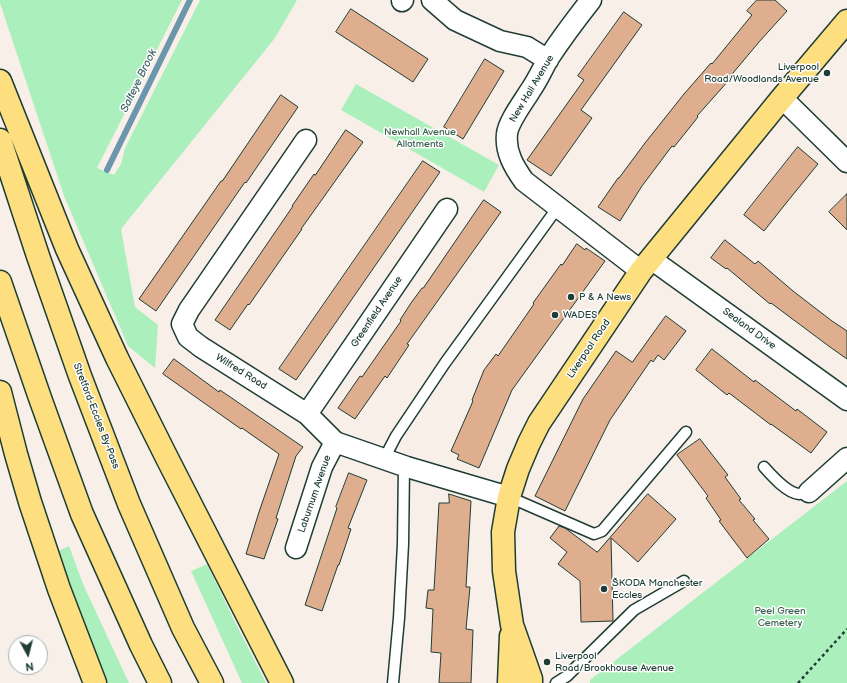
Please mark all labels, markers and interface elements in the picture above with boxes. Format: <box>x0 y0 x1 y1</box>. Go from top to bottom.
water label: Salteye Brook <box>118 47 160 115</box>
street label: New Hall Avenue <box>507 53 557 125</box>
place label: Liverpool Road/Woodlands Avenue <box>704 61 819 84</box>
marker: Liverpool Road/Woodlands Avenue <box>822 68 832 78</box>
park label: Newhall Avenue Allotments <box>384 126 456 150</box>
street label: Greenfield Avenue <box>349 274 405 350</box>
place label: P & A News <box>579 291 631 303</box>
marker: P & A News <box>566 292 576 302</box>
street label: Sealand Drive <box>720 306 778 352</box>
place label: WADES <box>563 309 597 321</box>
marker: WADES <box>550 310 560 320</box>
street label: Liverpool Road <box>565 317 613 381</box>
street label: Wilfred Road <box>213 351 269 393</box>
street label: Stretford-Eccles By-Pass <box>70 361 122 471</box>
street label: Laburnum Avenue <box>296 454 334 534</box>
place label: ŠKODA Manchester Eccles <box>612 577 702 600</box>
marker: ŠKODA Manchester Eccles <box>599 584 609 594</box>
park label: Peel Green Cemetery <box>754 605 806 628</box>
north arrow <box>8 635 48 675</box>
place label: Liverpool Road/Brookhouse Avenue <box>555 650 674 674</box>
marker: Liverpool Road/Brookhouse Avenue <box>542 657 552 667</box>
text: N <box>25 659 34 673</box>

